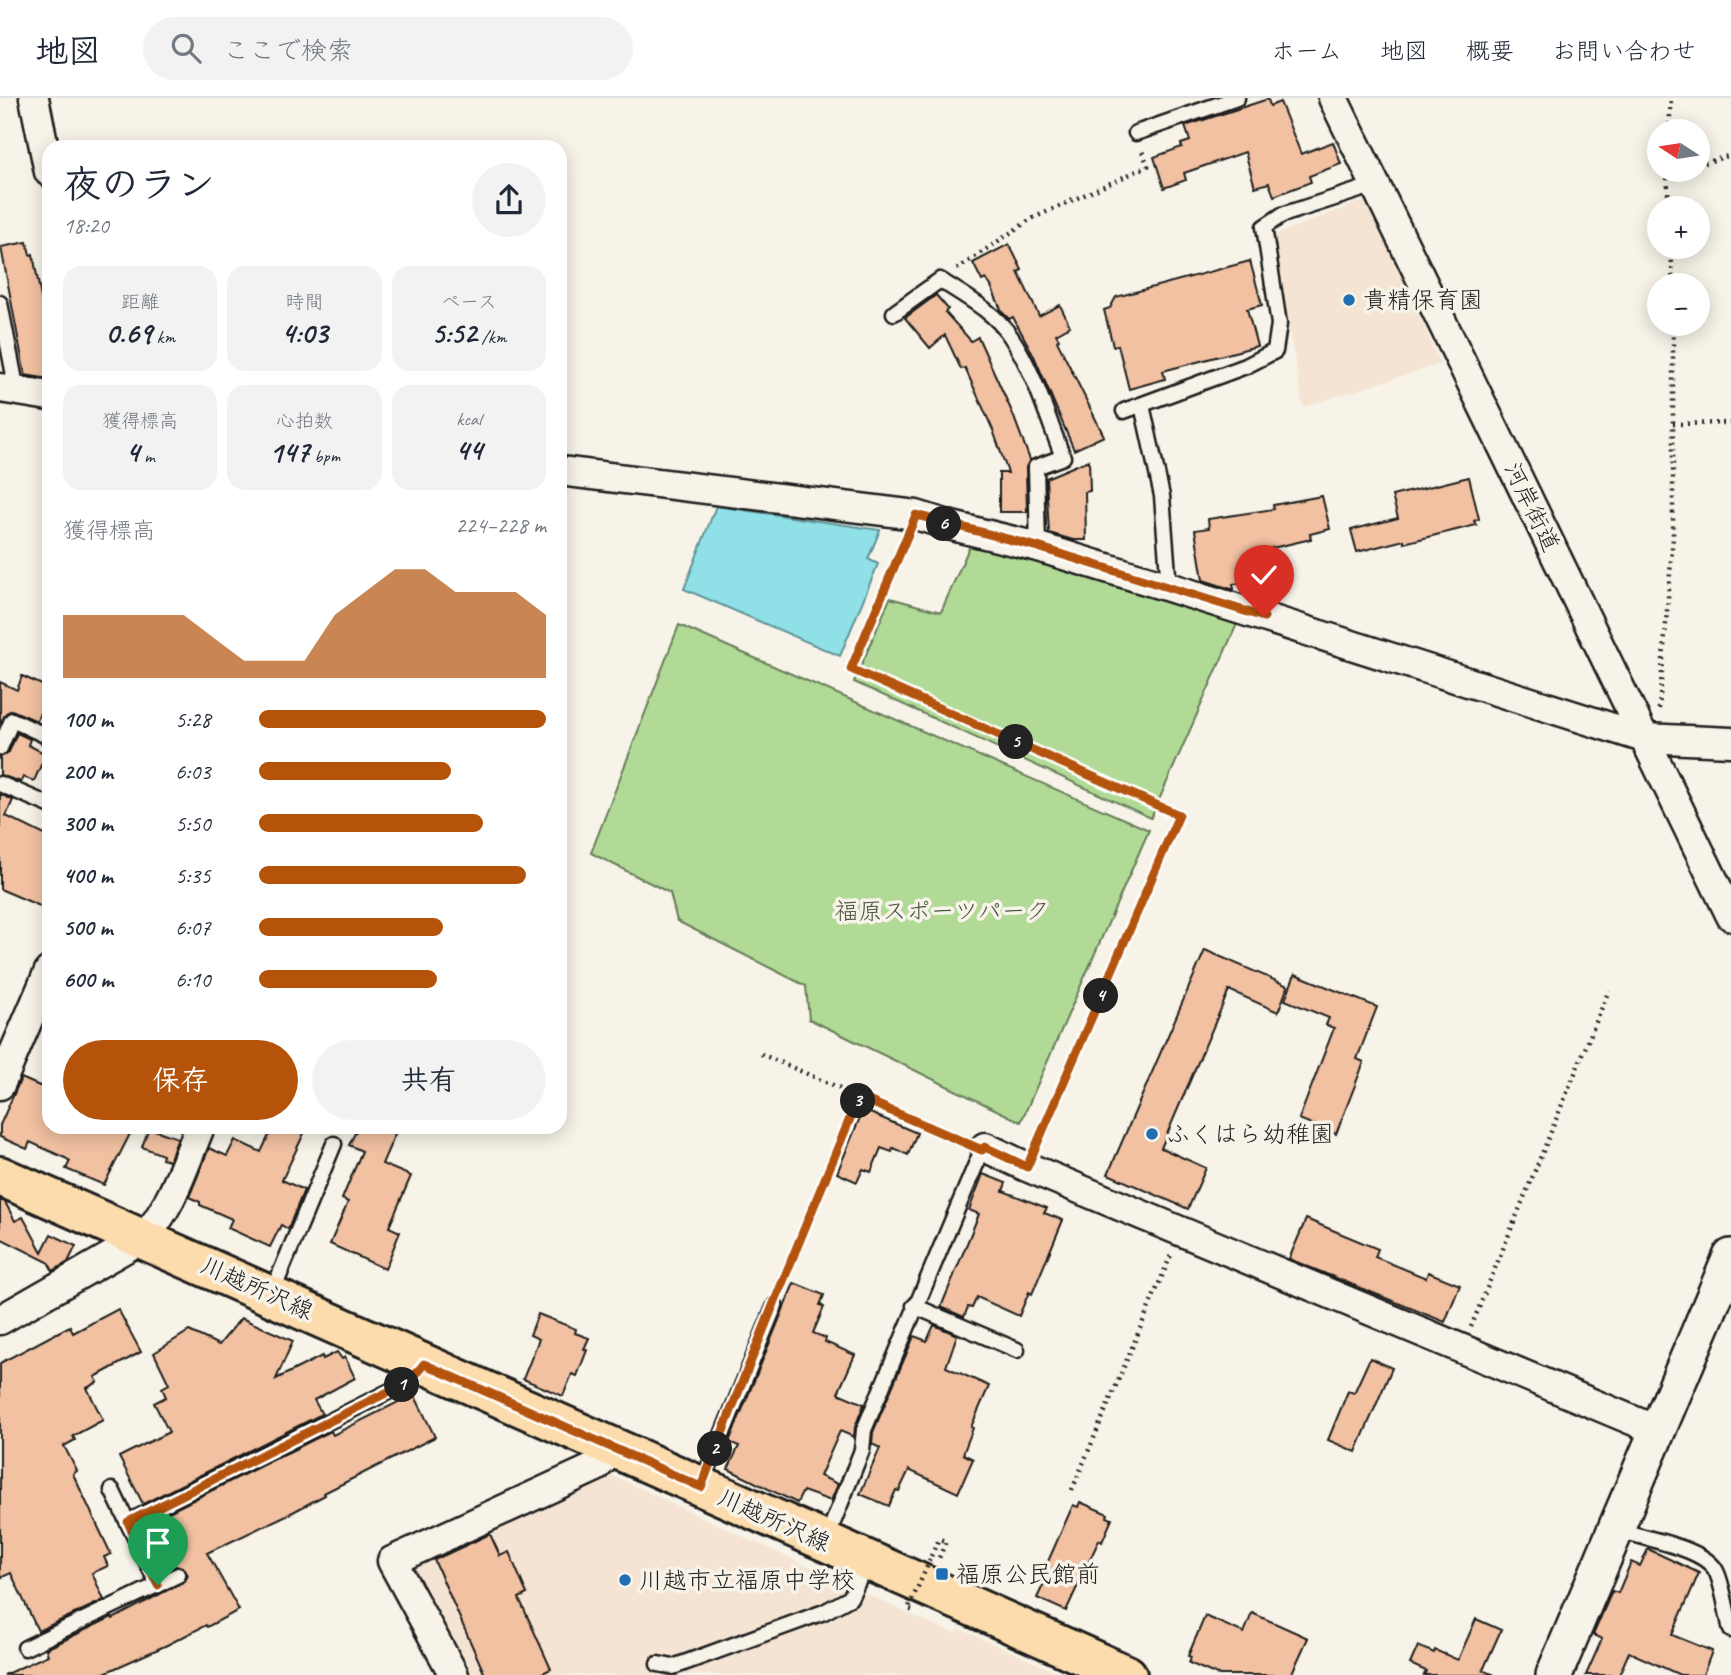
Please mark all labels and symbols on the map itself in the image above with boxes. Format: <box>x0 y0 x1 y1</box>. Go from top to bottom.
north arrow <box>1647 119 1710 182</box>
place label: 貴精保育園 <box>1363 285 1483 315</box>
marker: 貴精保育園 <box>1341 292 1357 308</box>
street label: 河岸街道 <box>1497 457 1567 557</box>
pin: 6 <box>926 506 962 542</box>
pin <box>1234 545 1294 617</box>
pin: 5 <box>998 724 1034 760</box>
park label: 福原スポーツパーク <box>834 896 1050 926</box>
pin: 4 <box>1084 978 1118 1014</box>
pin: 3 <box>840 1084 876 1118</box>
place label: ふくはら幼稚園 <box>1166 1119 1334 1149</box>
marker: ふくはら幼稚園 <box>1144 1126 1160 1142</box>
street label: 川越所沢線 <box>196 1250 318 1326</box>
pin: 1 <box>384 1368 420 1402</box>
pin: 2 <box>698 1432 732 1466</box>
street label: 川越所沢線 <box>713 1482 835 1558</box>
pin <box>128 1513 188 1585</box>
place label: 福原公民館前 <box>956 1559 1100 1589</box>
place label: 川越市立福原中学校 <box>639 1565 855 1595</box>
marker: 福原公民館前 <box>934 1566 950 1582</box>
marker: 川越市立福原中学校 <box>617 1572 633 1588</box>

